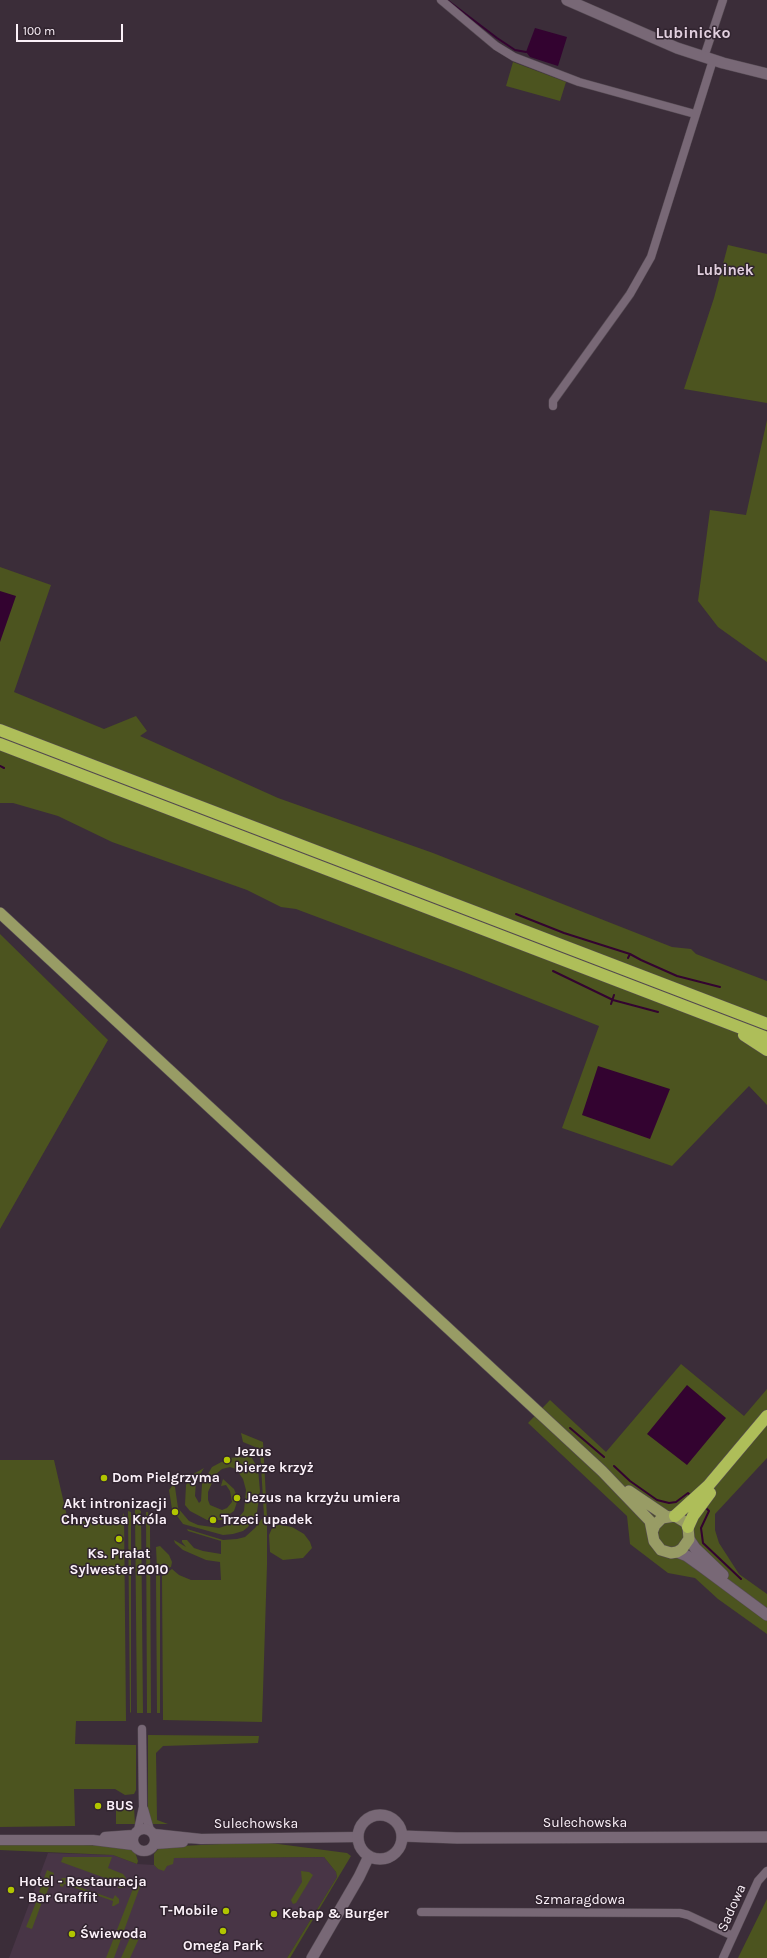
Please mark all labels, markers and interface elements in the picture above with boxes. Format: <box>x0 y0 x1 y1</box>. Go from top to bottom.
scale bar <box>18 16 125 42</box>
district label: Lubinicko <box>655 23 731 43</box>
text: 100 m <box>23 24 55 38</box>
district label: Lubinek <box>696 262 754 280</box>
place label: Jezus bierze krzyż <box>235 1444 314 1476</box>
marker: Jezus bierze krzyż <box>222 1455 232 1465</box>
place label: Dom Pielgrzyma <box>112 1470 220 1486</box>
marker: Dom Pielgrzyma <box>99 1473 109 1483</box>
place label: Jezus na krzyżu umiera <box>245 1490 400 1506</box>
marker: Jezus na krzyżu umiera <box>232 1493 242 1503</box>
place label: Akt intronizacji Chrystusa Króla <box>61 1496 167 1528</box>
marker: Akt intronizacji Chrystusa Króla <box>170 1507 180 1517</box>
place label: Trzeci upadek <box>221 1512 312 1528</box>
marker: Trzeci upadek <box>208 1515 218 1525</box>
marker: Ks. Prałat Sylwester 2010 <box>114 1534 124 1544</box>
place label: Ks. Prałat Sylwester 2010 <box>70 1546 168 1578</box>
place label: BUS <box>106 1798 134 1814</box>
marker: BUS <box>93 1801 103 1811</box>
street label: Sulechowska <box>543 1815 627 1831</box>
street label: Sulechowska <box>214 1816 298 1832</box>
place label: Hotel - Restauracja - Bar Graffit <box>19 1874 147 1906</box>
street label: Sadowa <box>714 1882 750 1934</box>
marker: Hotel - Restauracja - Bar Graffit <box>6 1885 16 1895</box>
street label: Szmaragdowa <box>535 1892 625 1908</box>
place label: T-Mobile <box>160 1903 218 1919</box>
marker: T-Mobile <box>221 1906 231 1916</box>
place label: Kebap & Burger <box>282 1906 389 1922</box>
marker: Kebap & Burger <box>269 1909 279 1919</box>
place label: Świewoda <box>80 1926 147 1942</box>
marker: Omega Park <box>218 1926 228 1936</box>
marker: Świewoda <box>67 1929 77 1939</box>
place label: Omega Park <box>183 1938 263 1954</box>

